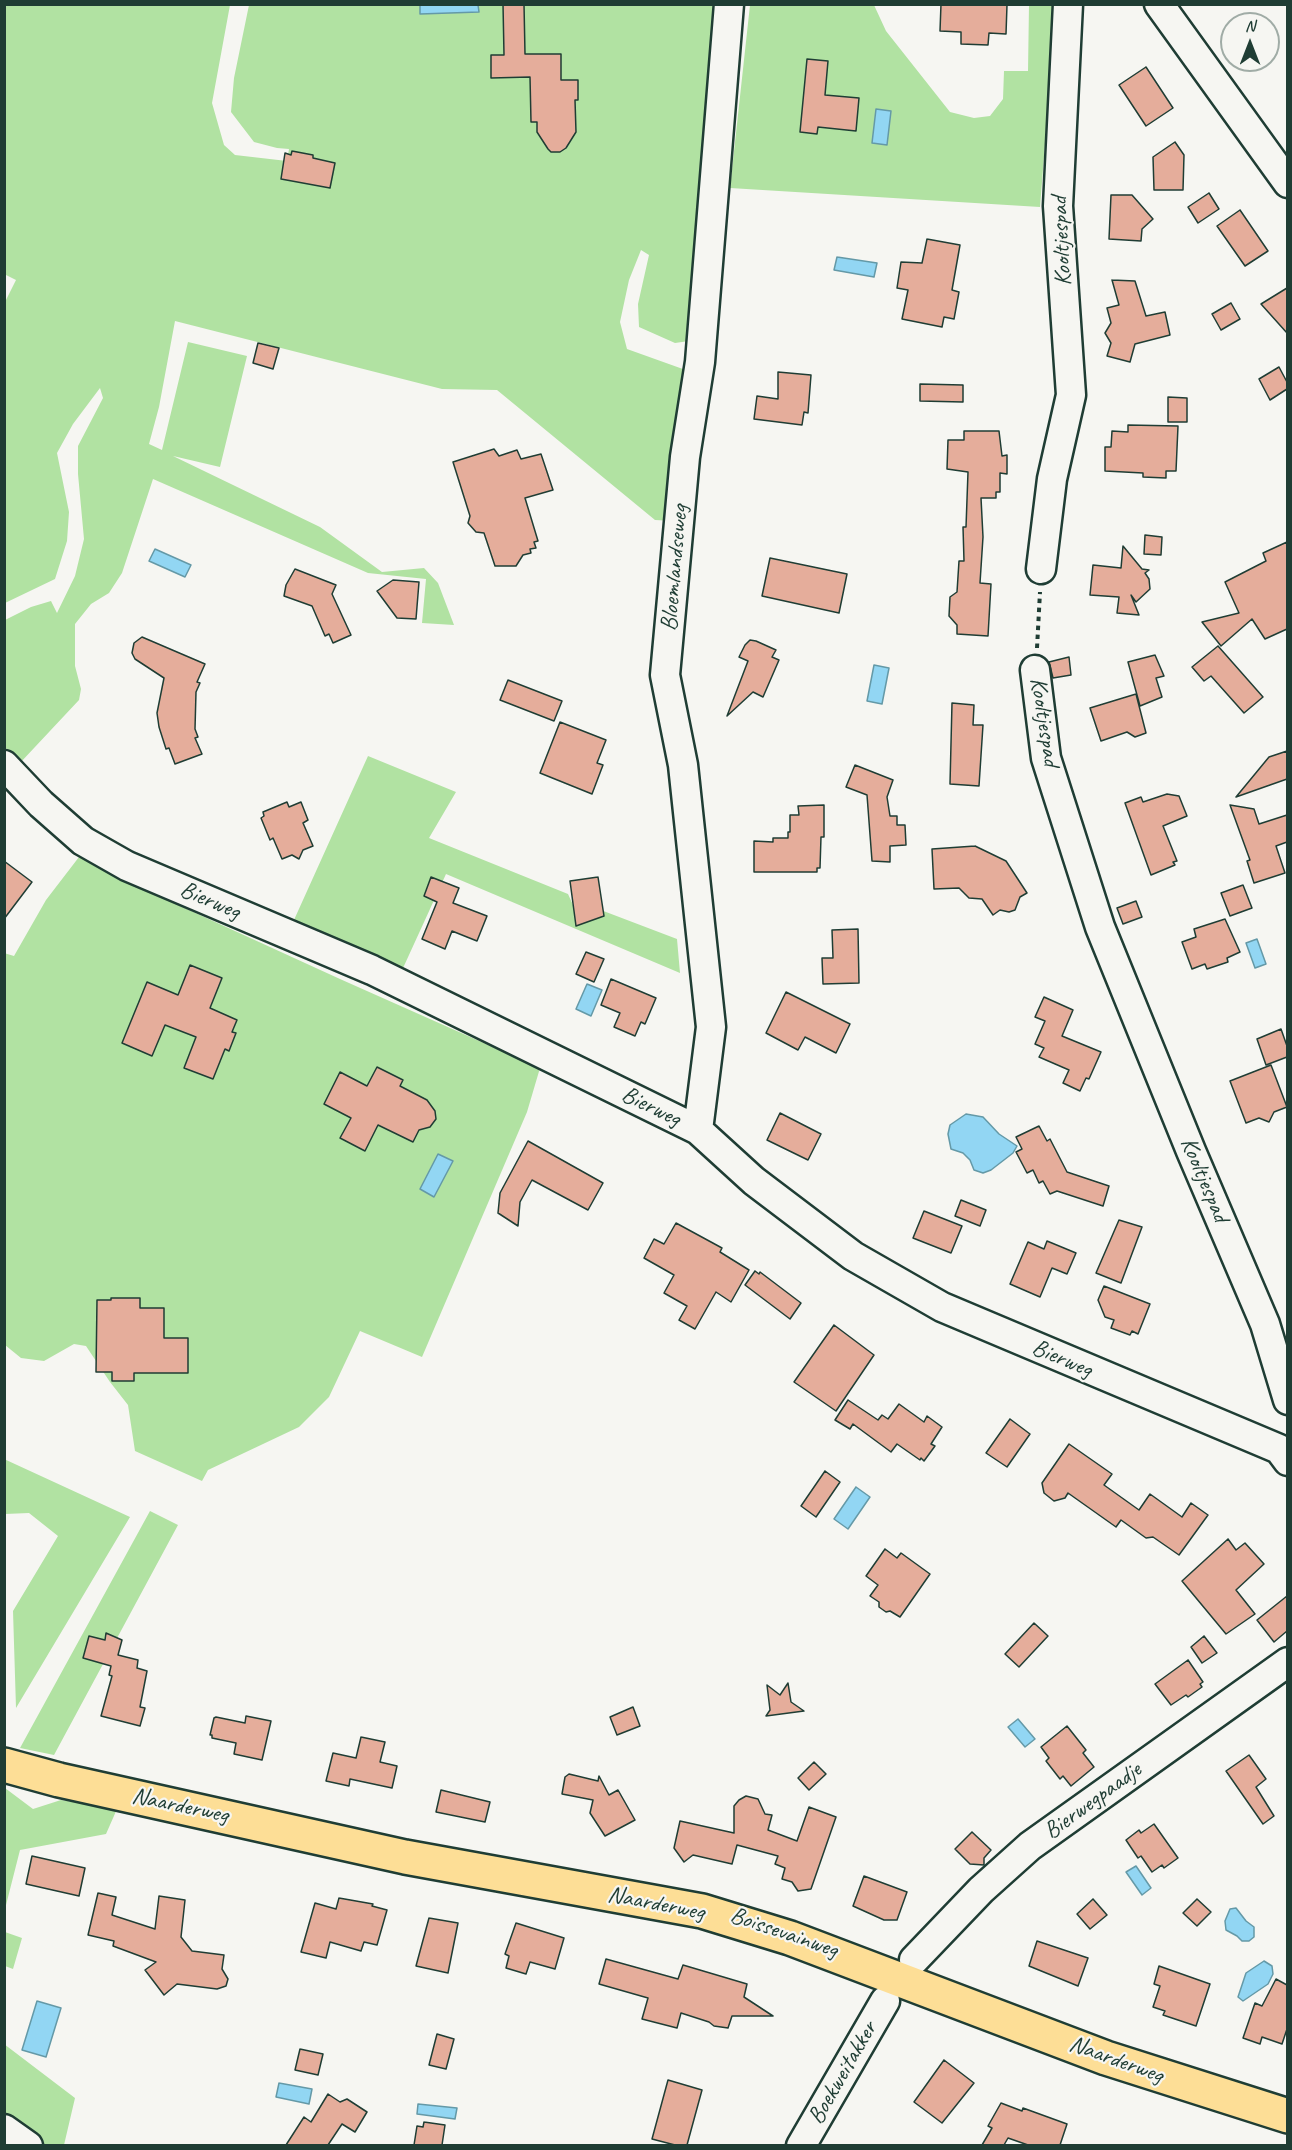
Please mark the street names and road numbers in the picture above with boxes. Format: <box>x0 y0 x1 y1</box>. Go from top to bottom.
street label: Kooltjespad <box>1045 196 1079 286</box>
street label: Bloemlandseweg <box>655 504 695 632</box>
street label: Kooltjespad <box>1023 676 1065 768</box>
street label: Bierweg <box>176 876 244 926</box>
street label: Bierweg <box>617 1080 685 1134</box>
street label: Kooltjespad <box>1173 1133 1235 1227</box>
street label: Bierweg <box>1028 1334 1096 1384</box>
street label: Bierwegpaadje <box>1039 1756 1147 1846</box>
street label: Naarderweg <box>129 1782 231 1830</box>
street label: Naarderweg <box>605 1881 707 1927</box>
street label: Boissevainweg <box>726 1901 842 1965</box>
street label: Boekweitakker <box>802 2017 884 2129</box>
street label: Naarderweg <box>1065 2030 1167 2090</box>

